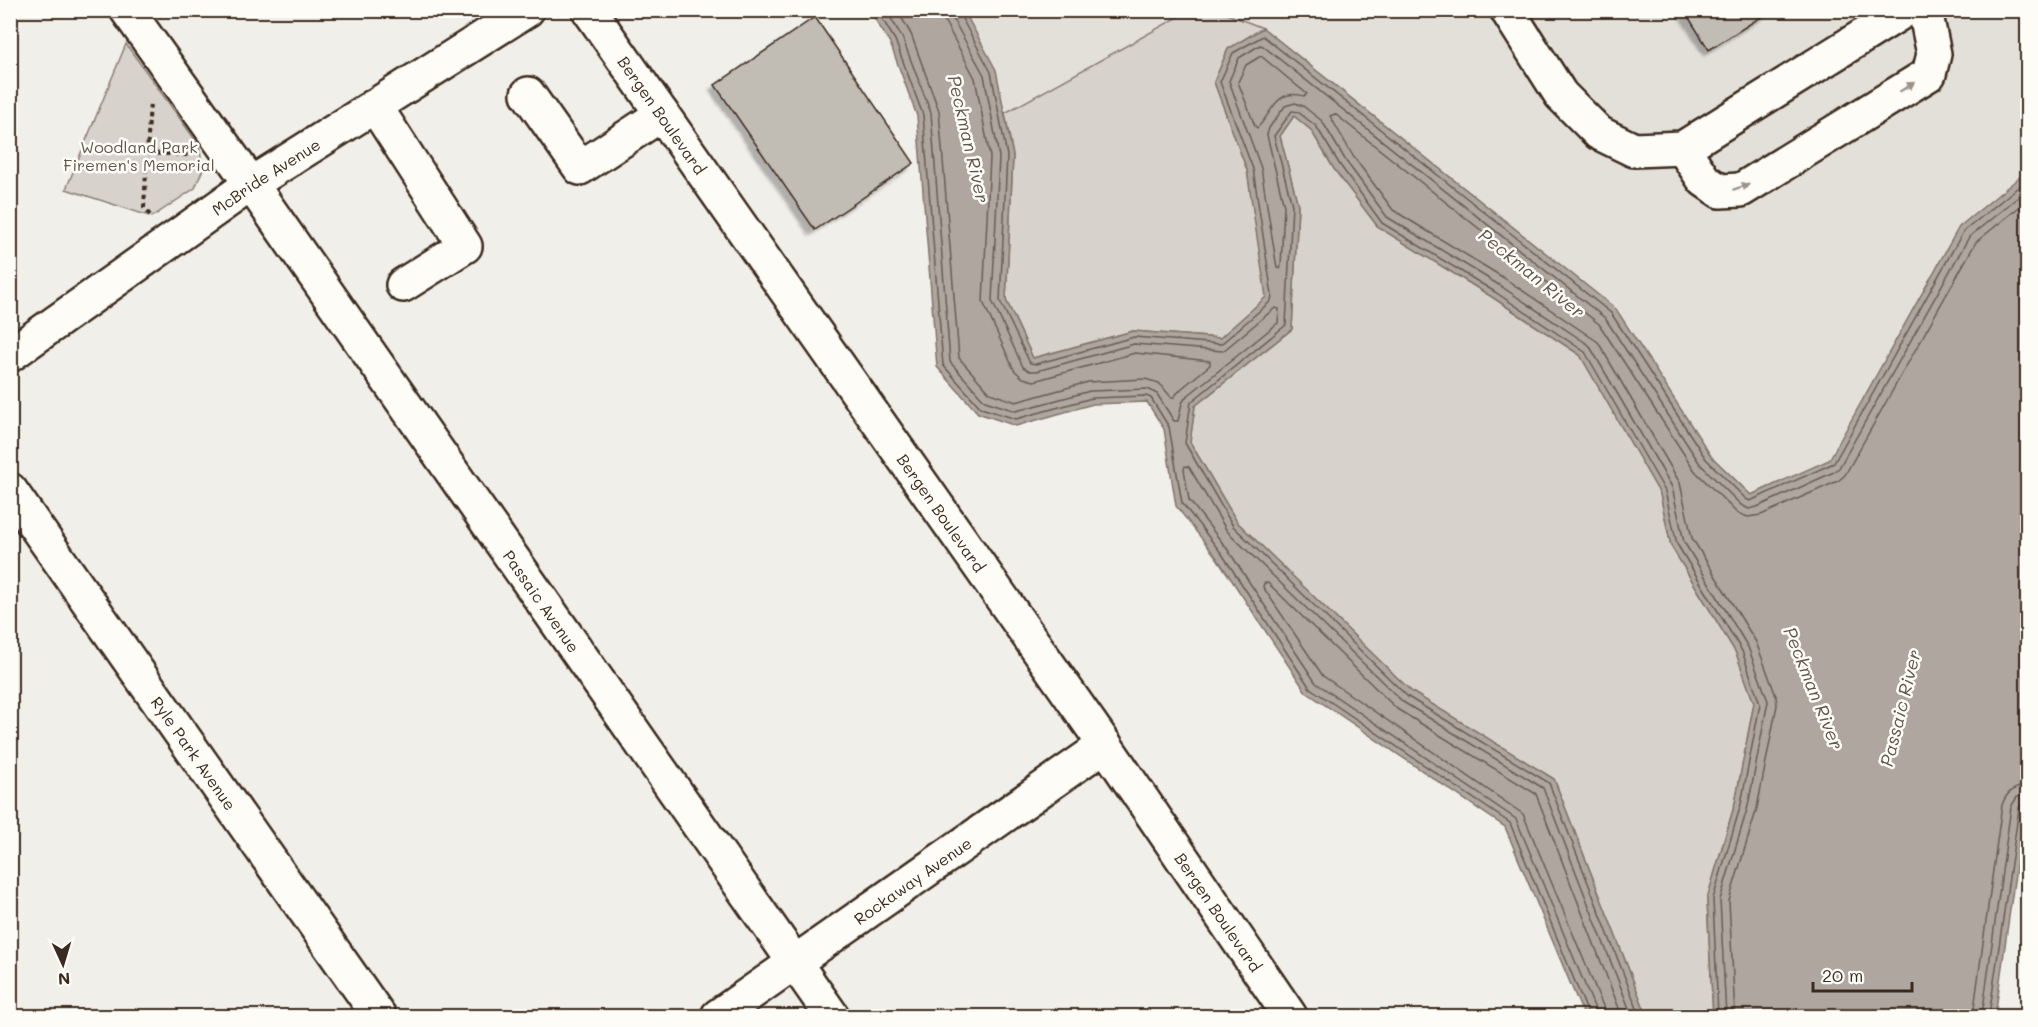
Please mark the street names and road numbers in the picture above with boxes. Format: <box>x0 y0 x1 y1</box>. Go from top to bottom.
street label: Bergen Boulevard <box>614 51 711 178</box>
street label: McBride Avenue <box>207 133 324 219</box>
street label: Bergen Boulevard <box>893 449 991 576</box>
street label: Passaic Avenue <box>499 546 585 656</box>
street label: Ryle Park Avenue <box>147 692 242 814</box>
street label: Rockaway Avenue <box>849 832 975 929</box>
street label: Bergen Boulevard <box>1171 848 1267 975</box>

